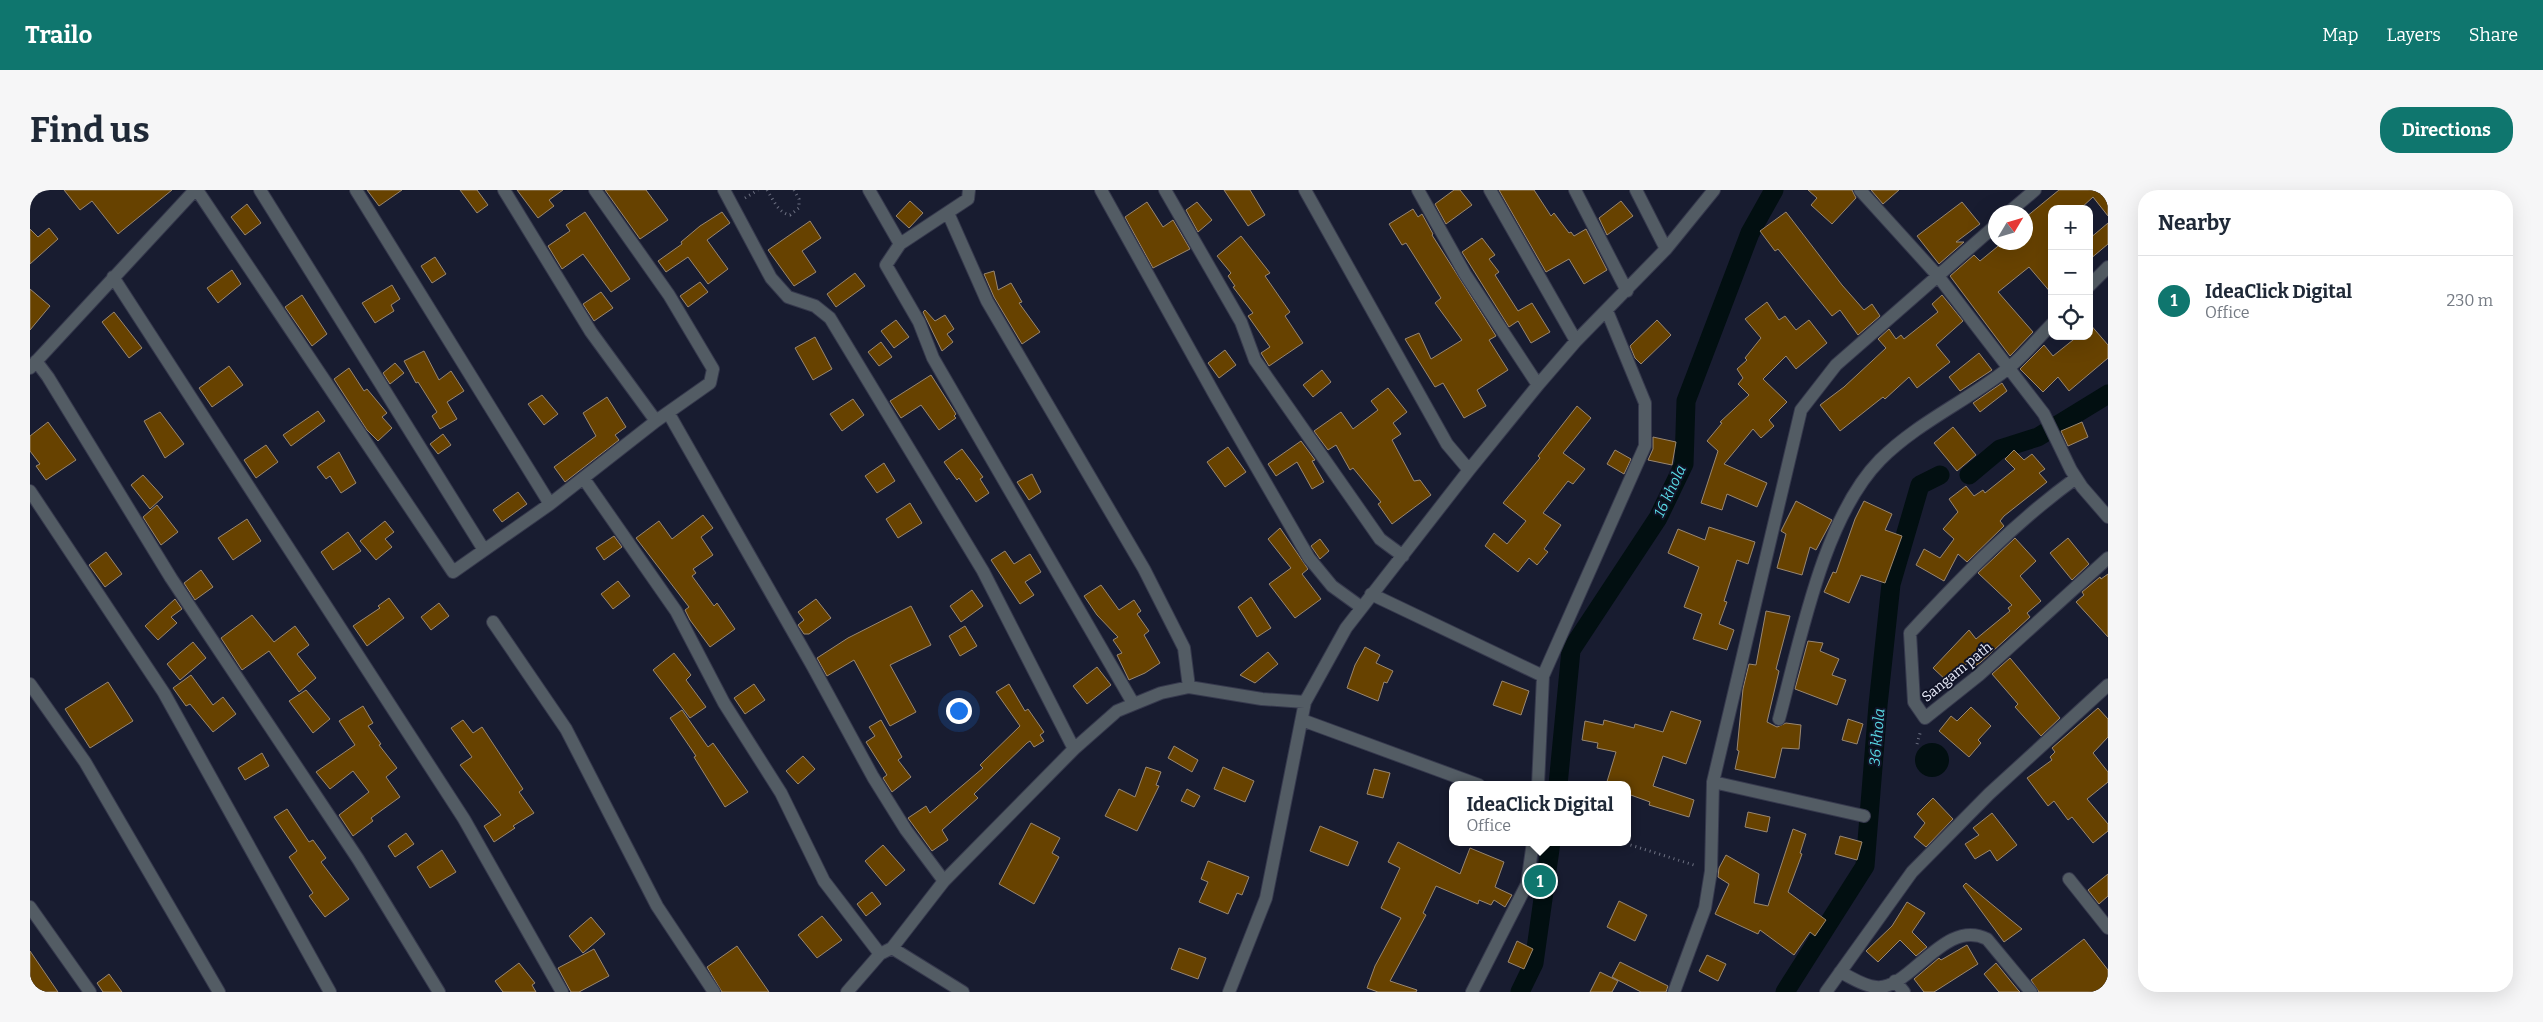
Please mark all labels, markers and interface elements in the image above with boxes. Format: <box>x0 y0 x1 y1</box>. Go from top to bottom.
text: Trailo <box>25 21 92 49</box>
text: Map <box>2322 24 2358 46</box>
text: Layers <box>2386 24 2441 46</box>
text: Share <box>2469 24 2518 46</box>
button: Directions <box>2380 107 2513 153</box>
text: Find us <box>30 109 150 151</box>
north arrow <box>1988 205 2033 250</box>
map controls <box>2048 205 2093 340</box>
button: + <box>2048 205 2093 250</box>
text: Nearby <box>2158 210 2231 236</box>
button: − <box>2048 250 2093 295</box>
text: IdeaClick Digital <box>2205 280 2352 303</box>
text: 1 <box>2171 291 2177 310</box>
text: 230 m <box>2446 291 2493 310</box>
button: locate <box>2048 295 2093 340</box>
text: Office <box>2205 303 2250 322</box>
water label: 16 khola <box>1650 462 1690 520</box>
street label: Sangam path <box>1918 638 1996 706</box>
your location <box>946 698 972 724</box>
water label: 36 khola <box>1866 707 1888 767</box>
popup <box>1449 781 1631 846</box>
text: IdeaClick Digital <box>1466 793 1614 816</box>
text: Office <box>1466 816 1511 835</box>
pin: 1 <box>1524 862 1556 900</box>

